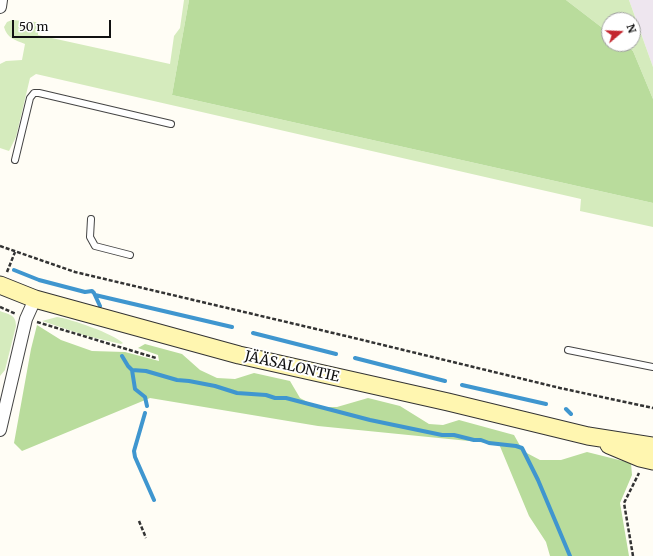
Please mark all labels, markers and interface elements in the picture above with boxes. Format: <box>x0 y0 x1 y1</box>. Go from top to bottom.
scale bar <box>14 12 113 38</box>
north arrow <box>601 12 641 52</box>
text: 50 m <box>19 19 48 34</box>
text: N <box>623 22 639 35</box>
street label: JÄÄSALONTIE <box>243 348 341 386</box>

